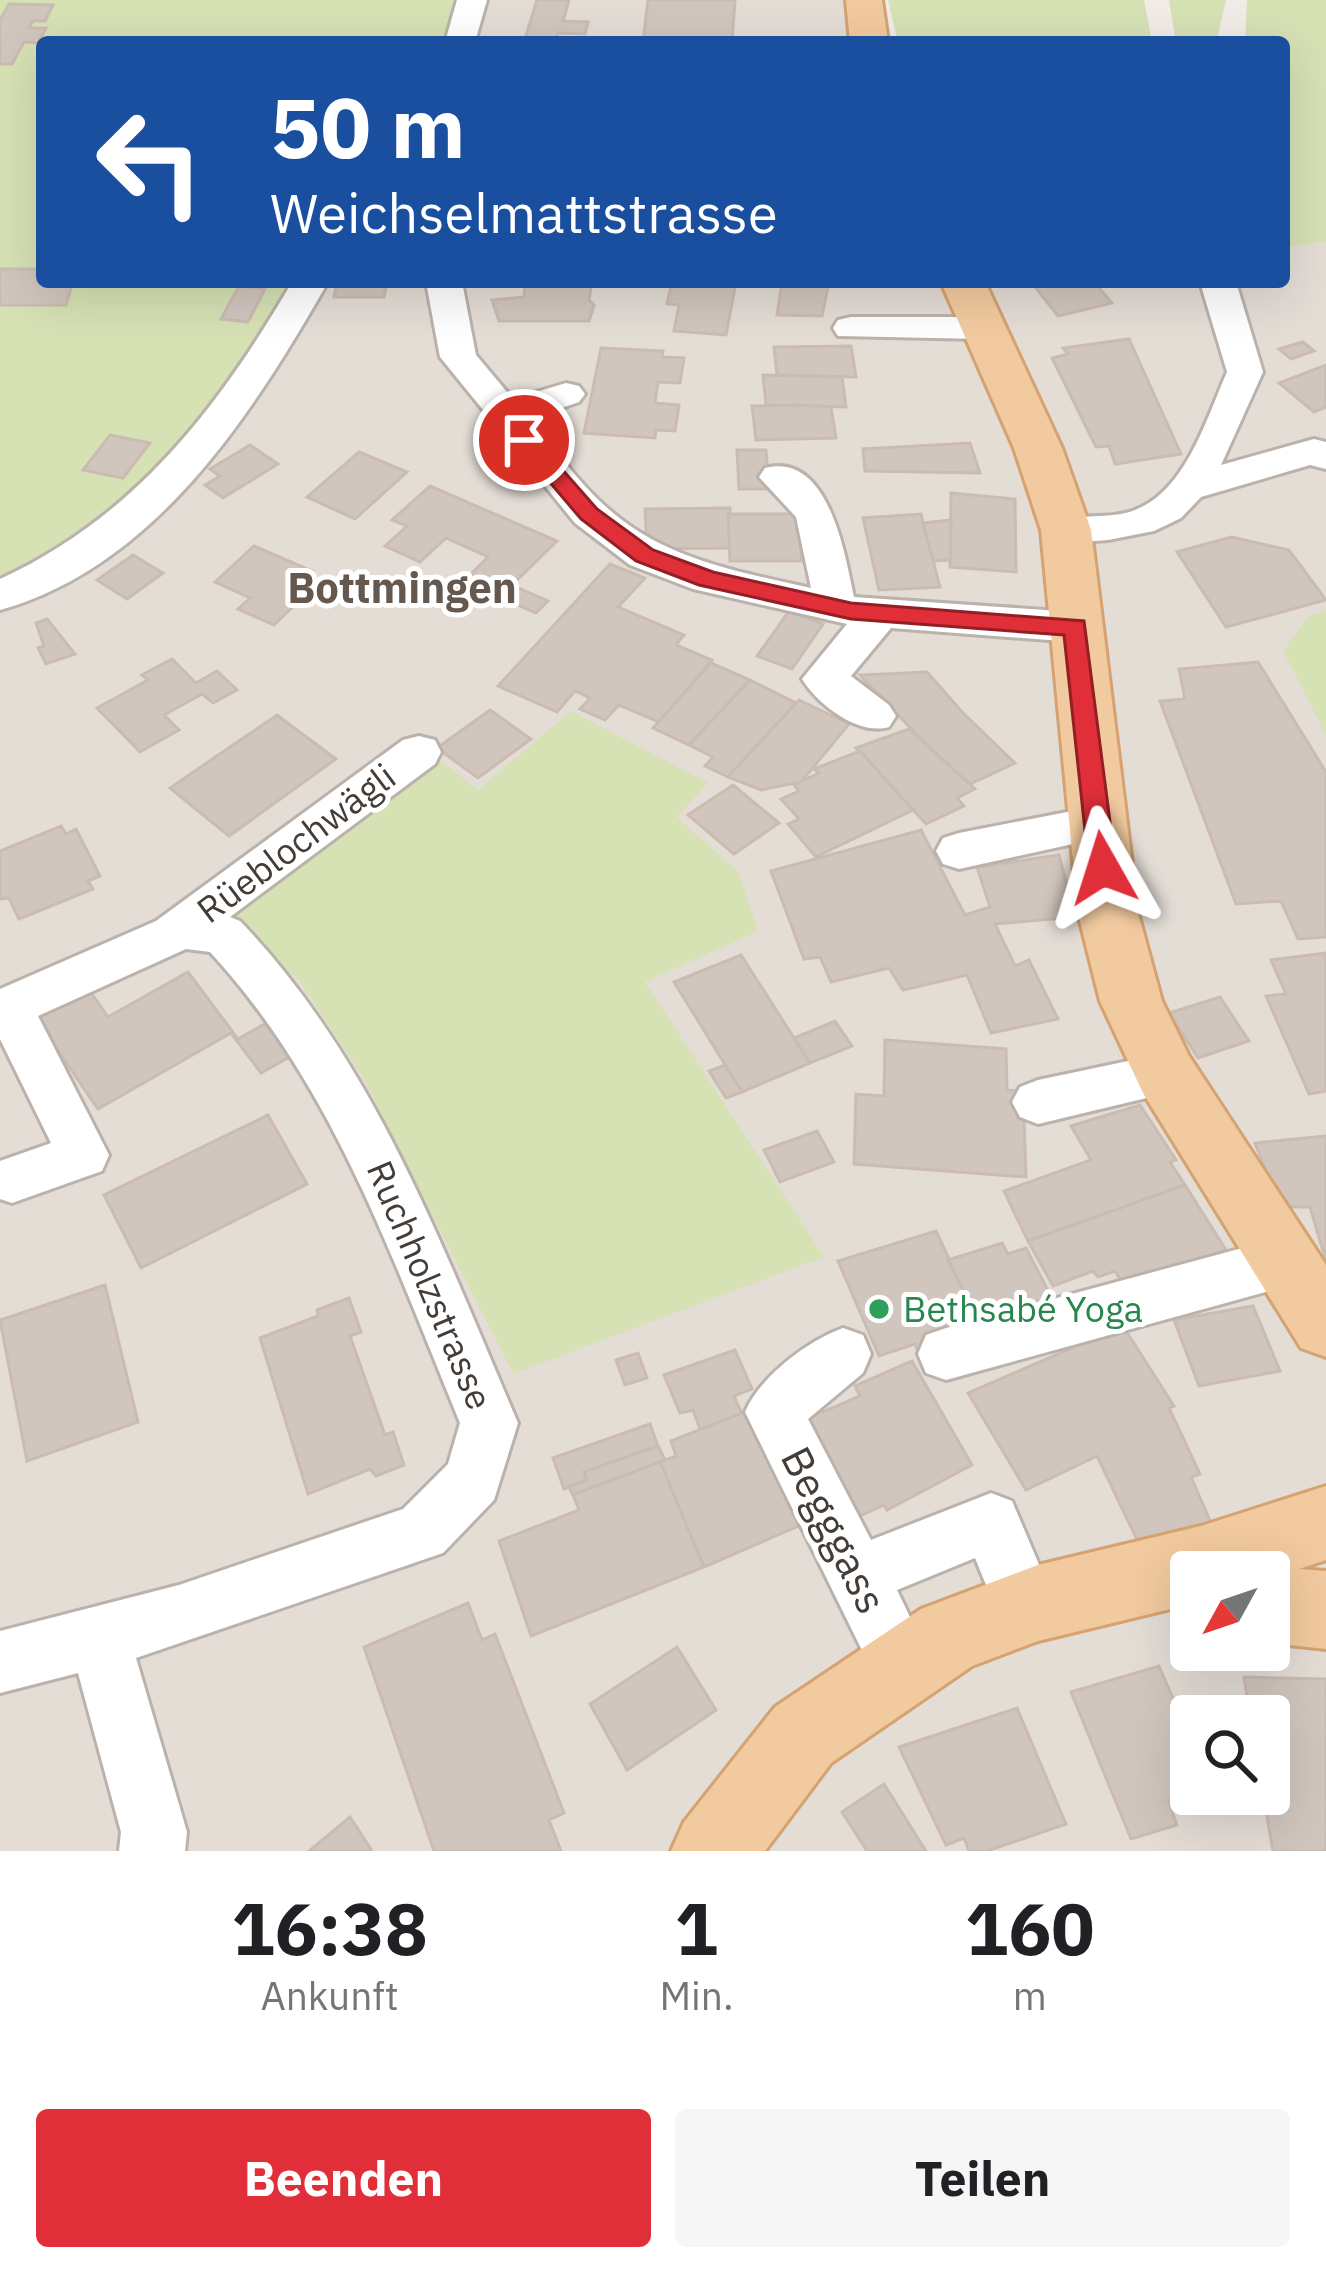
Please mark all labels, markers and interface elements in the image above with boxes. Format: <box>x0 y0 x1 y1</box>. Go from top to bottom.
text: 50 m <box>270 72 466 181</box>
icon: left <box>72 84 228 240</box>
text: Weichselmattstrasse <box>270 178 778 248</box>
pin <box>473 389 575 491</box>
icon: arrive <box>491 407 557 473</box>
district label: Bottmingen <box>287 560 517 615</box>
street label: Rüeblochwägli <box>187 753 404 933</box>
position arrow <box>1040 805 1166 931</box>
street label: Ruchholzstrasse <box>357 1153 504 1416</box>
place label: Bethsabé Yoga <box>903 1285 1143 1332</box>
marker: Bethsabé Yoga <box>866 1296 892 1322</box>
street label: Begggass <box>769 1437 900 1623</box>
north arrow <box>1170 1551 1290 1671</box>
map controls <box>1170 1551 1290 1815</box>
button: search <box>1170 1695 1290 1815</box>
text: 16:38 <box>231 1881 428 1975</box>
text: 1 <box>675 1881 718 1975</box>
text: 160 <box>965 1881 1095 1975</box>
text: Ankunft <box>261 1970 399 2021</box>
text: Min. <box>659 1970 734 2021</box>
text: m <box>1013 1970 1047 2021</box>
button: Beenden <box>36 2109 651 2247</box>
button: Teilen <box>675 2109 1290 2247</box>

